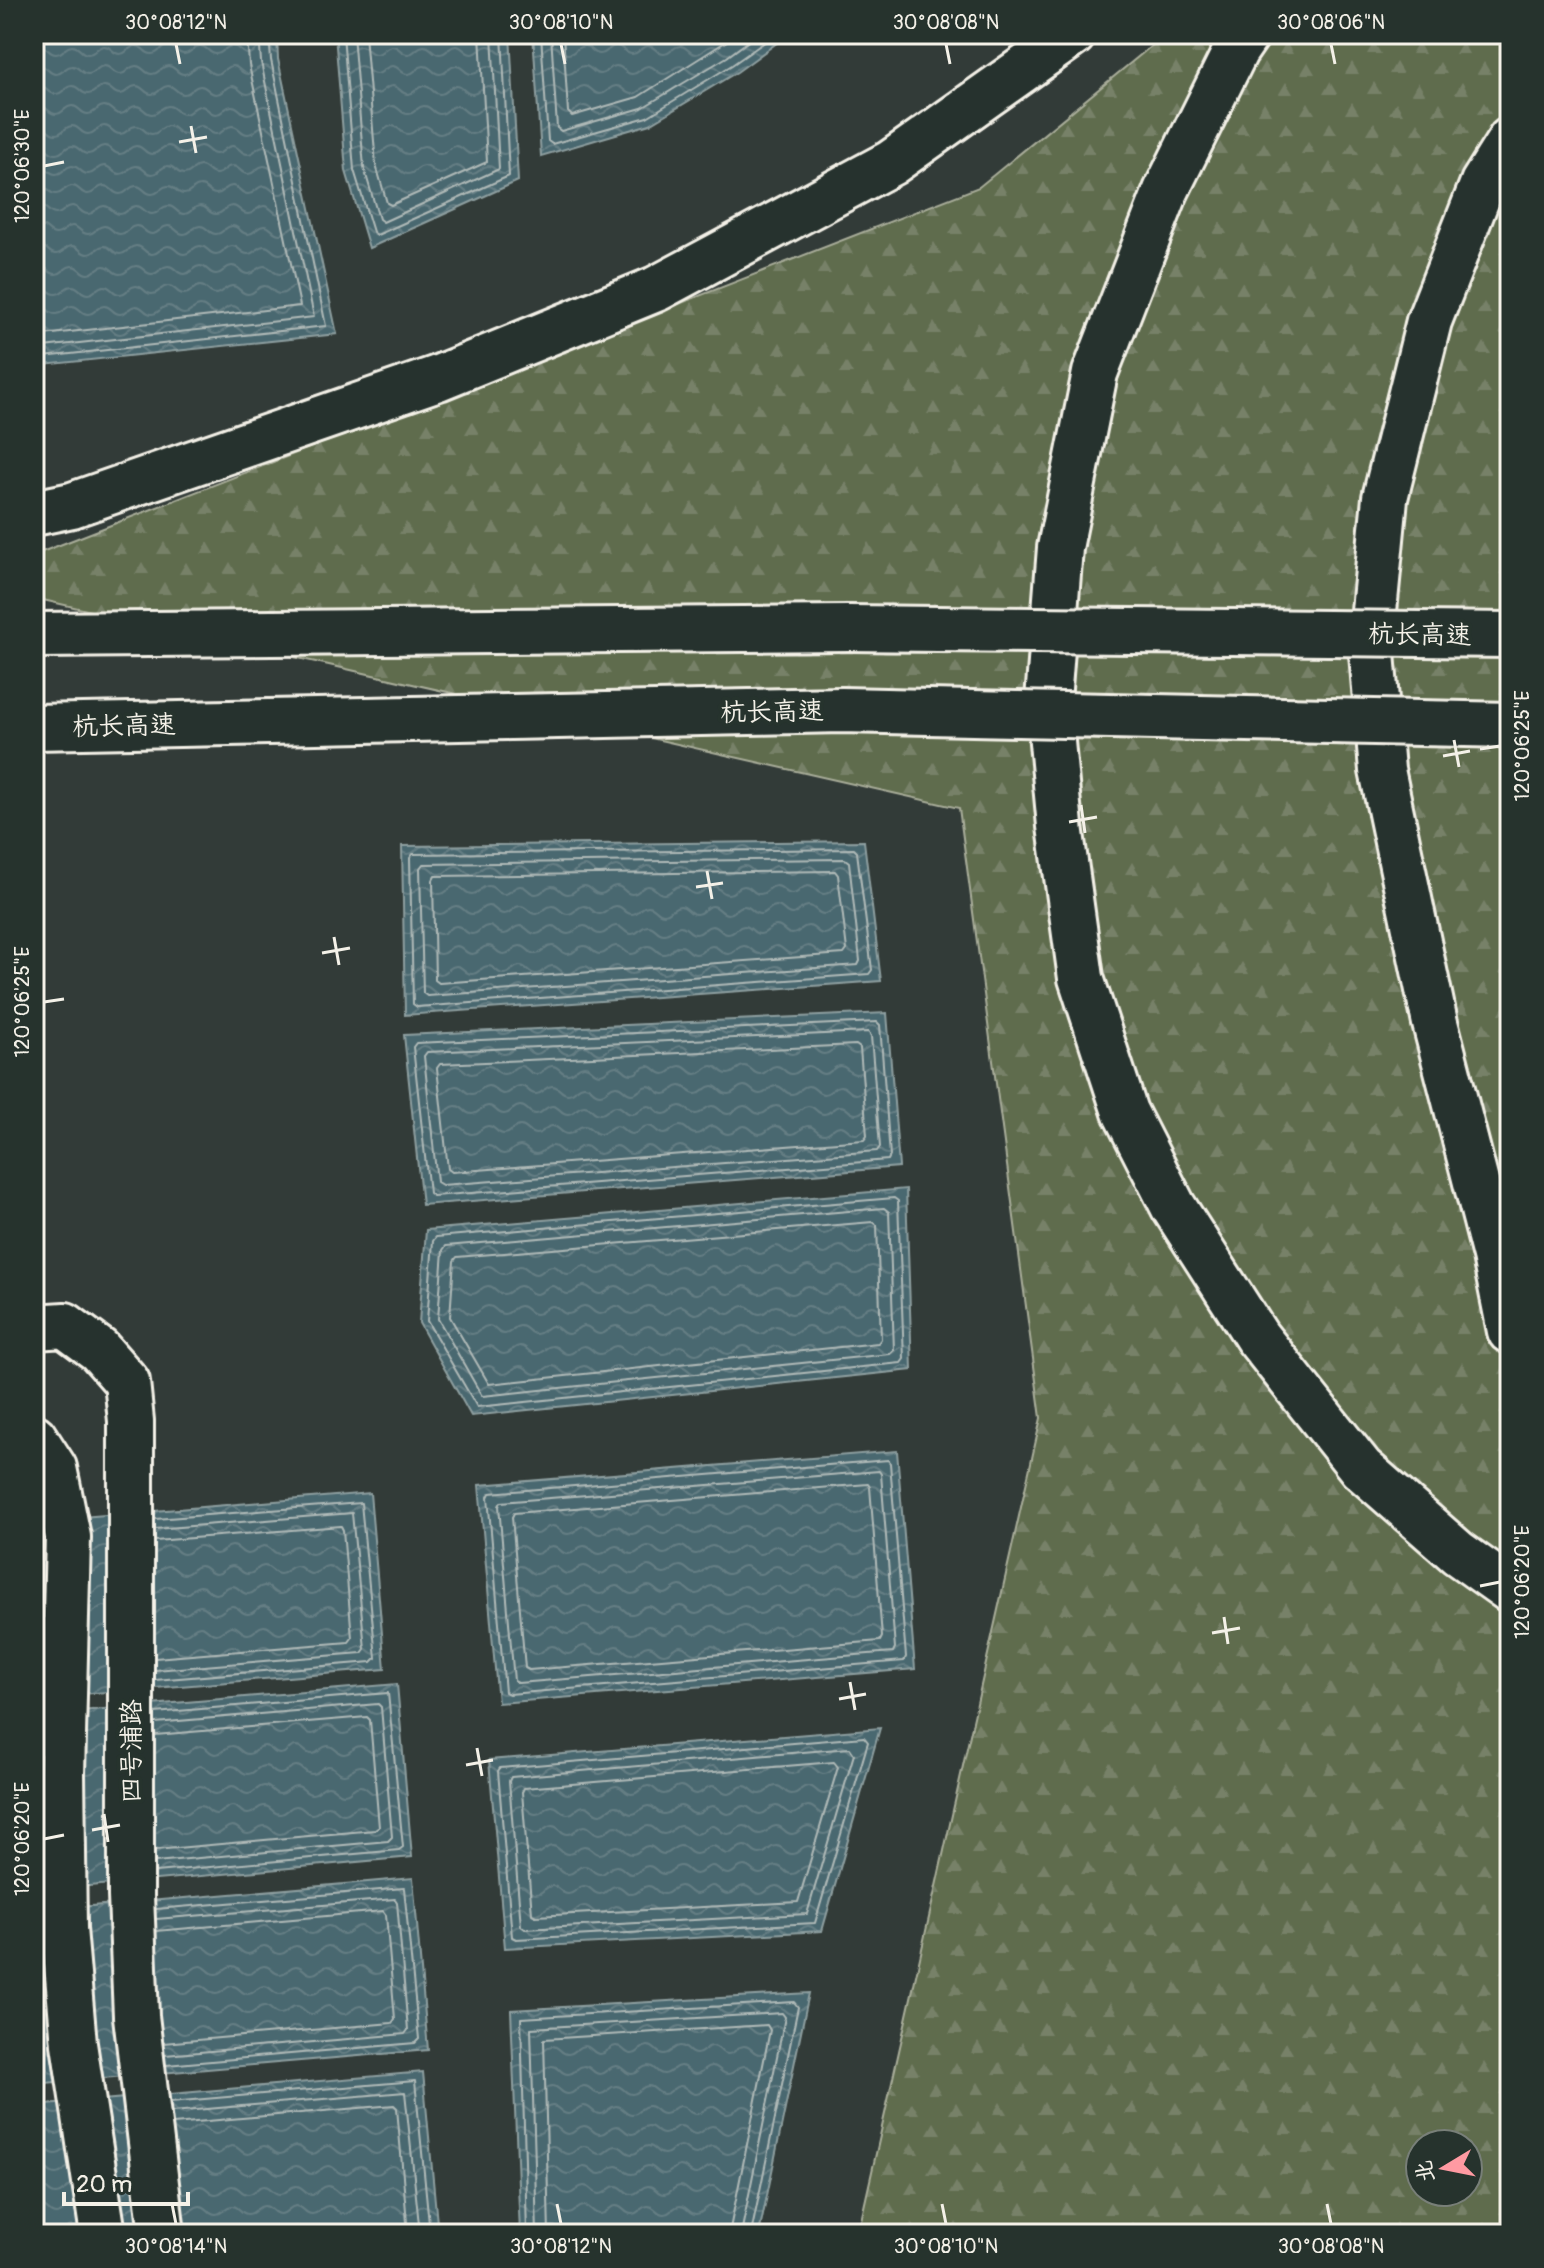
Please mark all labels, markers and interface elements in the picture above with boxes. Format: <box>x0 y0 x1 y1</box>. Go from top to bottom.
text: 30°08'12"N <box>125 10 227 35</box>
text: 30°08'10"N <box>509 10 613 35</box>
text: 30°08'08"N <box>893 10 999 35</box>
text: 30°08'06"N <box>1277 10 1385 35</box>
text: 120°06'30"E <box>10 109 35 223</box>
street label: 杭长高速 <box>1368 618 1472 652</box>
text: 120°06'25"E <box>1510 690 1535 802</box>
street label: 杭长高速 <box>720 695 824 729</box>
street label: 杭长高速 <box>72 709 176 743</box>
text: 120°06'25"E <box>10 946 35 1058</box>
text: 120°06'20"E <box>1510 1525 1535 1639</box>
street label: 四号浦路 <box>116 1699 148 1803</box>
text: 120°06'20"E <box>10 1782 35 1896</box>
north arrow <box>1404 2128 1484 2208</box>
scale bar <box>64 2156 188 2206</box>
text: 北 <box>1410 2158 1441 2185</box>
text: 20 m <box>76 2170 132 2199</box>
text: 30°08'14"N <box>125 2234 227 2259</box>
text: 30°08'12"N <box>510 2234 612 2259</box>
text: 30°08'10"N <box>894 2234 998 2259</box>
text: 30°08'08"N <box>1278 2234 1384 2259</box>

